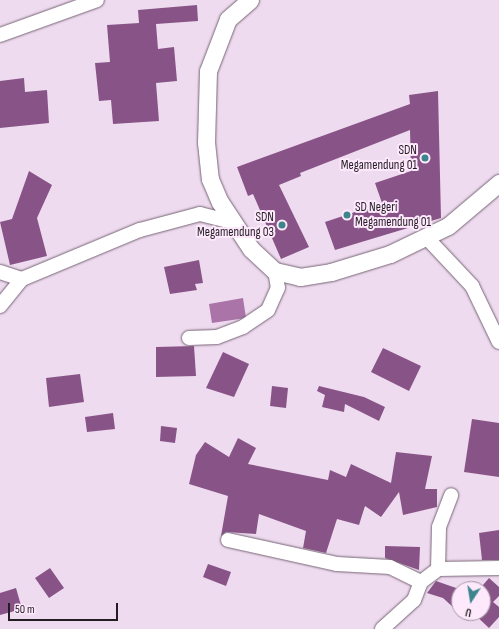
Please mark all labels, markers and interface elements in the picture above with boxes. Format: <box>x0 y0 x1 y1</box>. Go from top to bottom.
place label: SDN Megamendung 01 <box>341 143 417 174</box>
marker: SDN Megamendung 01 <box>420 153 430 163</box>
place label: SD Negeri Megamendung 01 <box>355 200 431 231</box>
place label: SDN Megamendung 03 <box>197 210 274 241</box>
marker: SD Negeri Megamendung 01 <box>342 210 352 220</box>
marker: SDN Megamendung 03 <box>277 220 287 230</box>
north arrow <box>451 581 491 621</box>
scale bar <box>10 595 120 621</box>
text: 50 m <box>15 602 35 617</box>
text: U <box>464 605 473 619</box>

